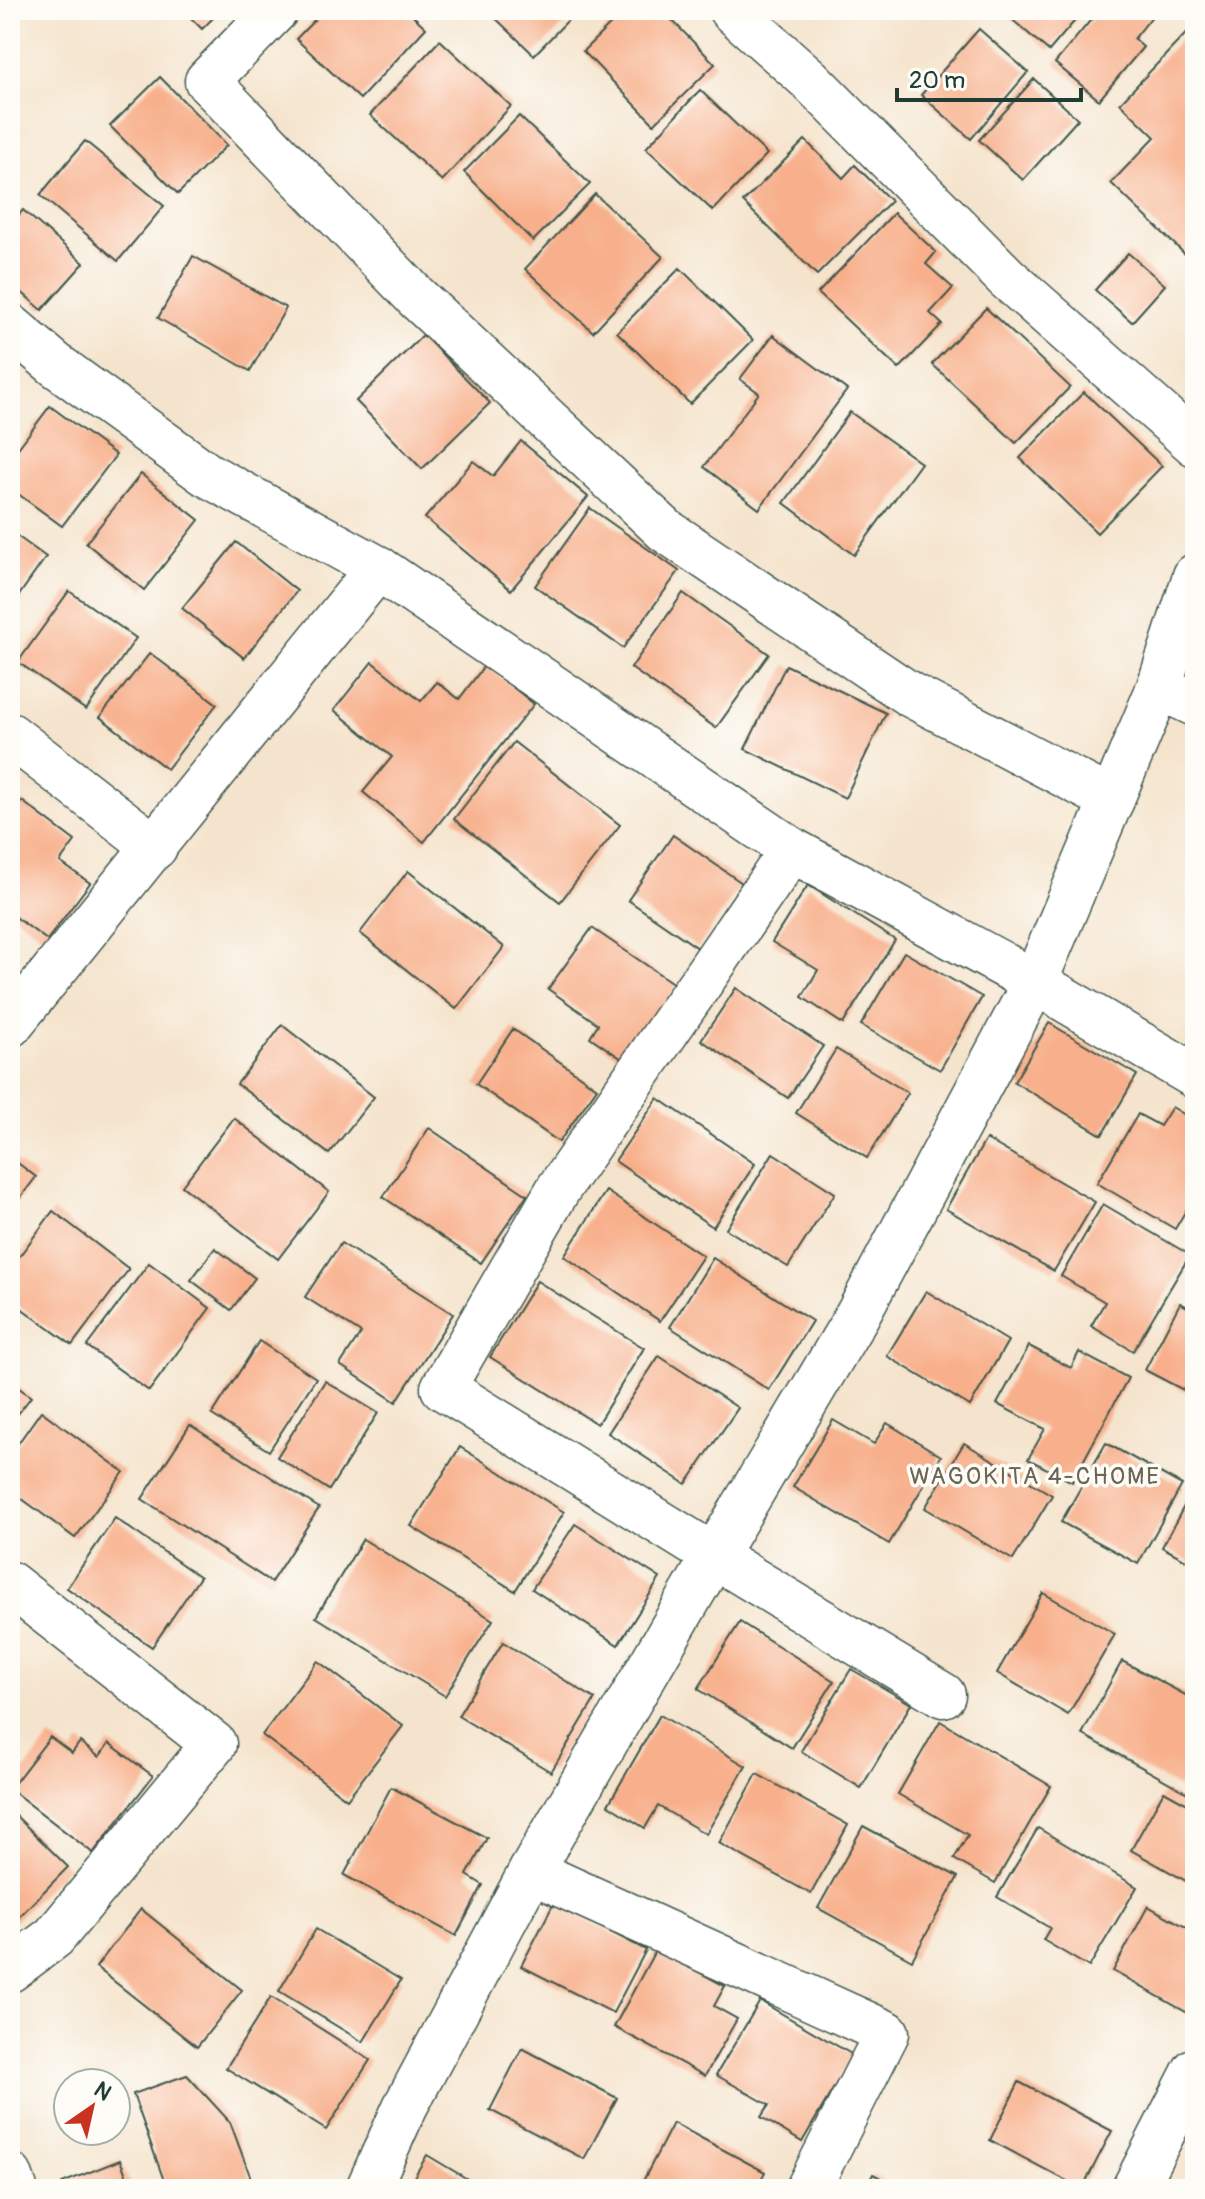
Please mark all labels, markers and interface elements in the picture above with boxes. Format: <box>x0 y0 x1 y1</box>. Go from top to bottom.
scale bar <box>897 52 1081 102</box>
text: 20 m <box>909 66 965 95</box>
district label: WAGOKITA 4-CHOME <box>909 1462 1161 1491</box>
north arrow <box>52 2067 132 2147</box>
text: N <box>89 2075 117 2107</box>

